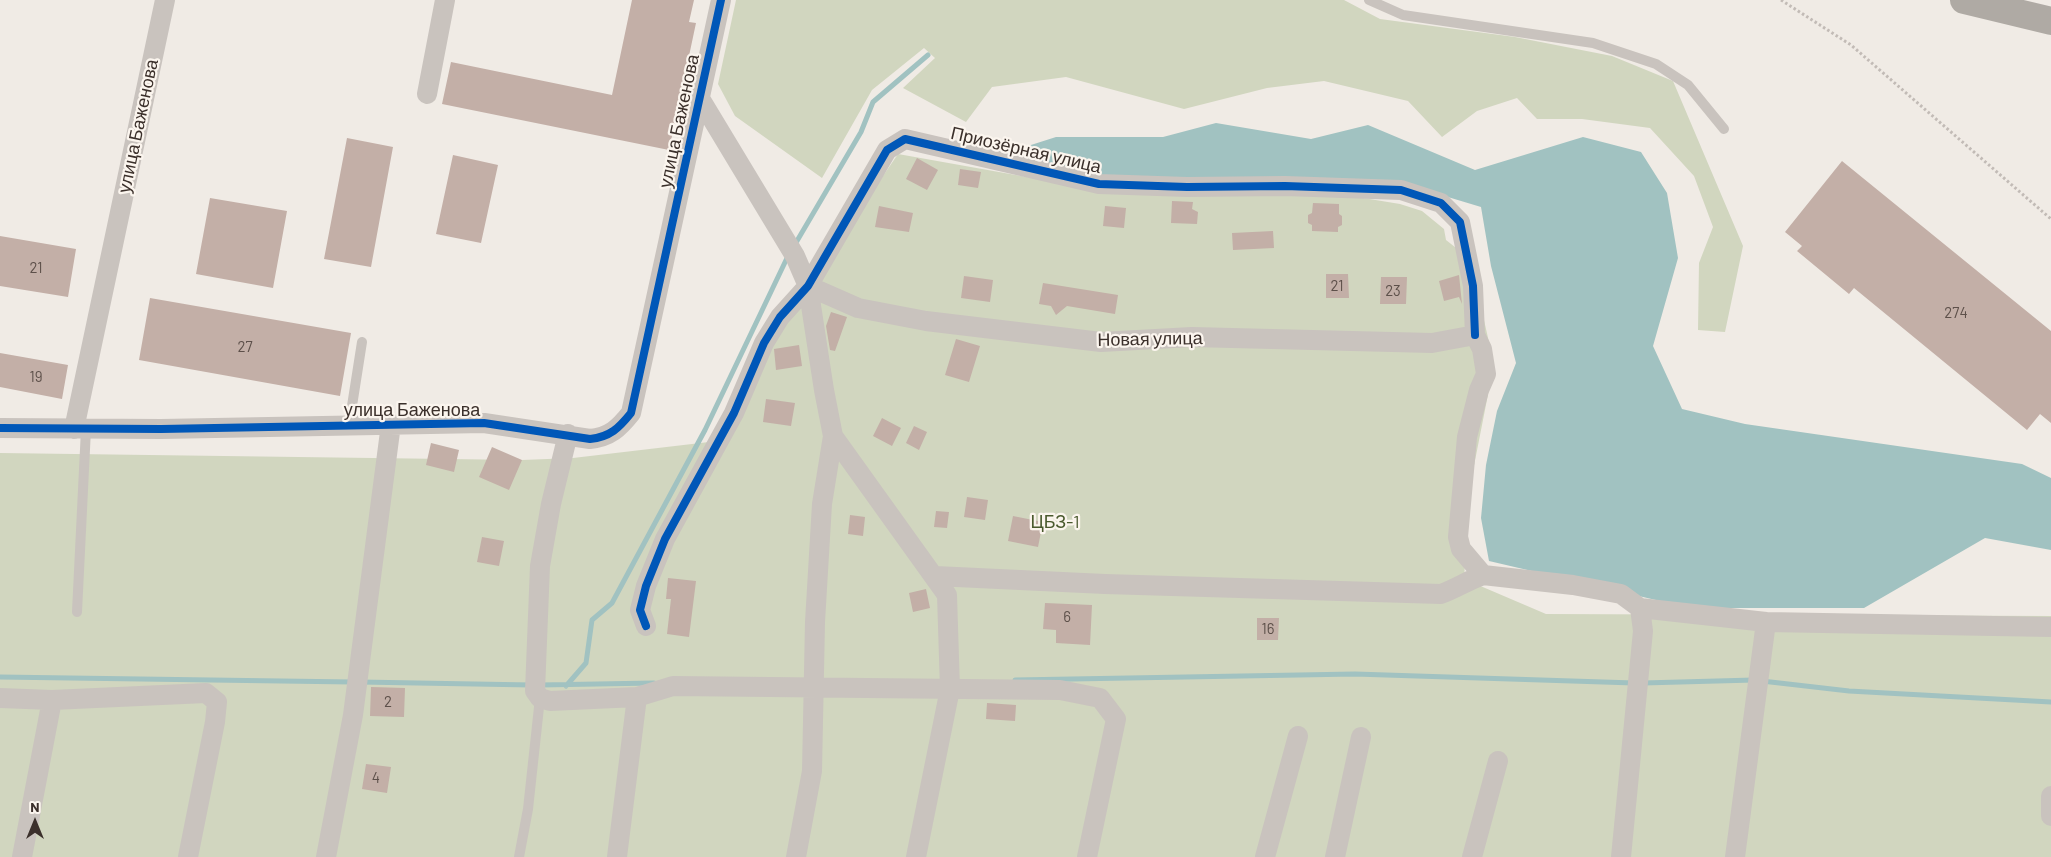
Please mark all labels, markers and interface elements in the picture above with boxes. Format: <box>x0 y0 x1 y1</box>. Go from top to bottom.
street label: улица Баженова <box>654 52 704 190</box>
street label: улица Баженова <box>113 57 163 195</box>
street label: Приозёрная улица <box>949 122 1103 178</box>
house number: 21 <box>29 259 43 277</box>
house number: 21 <box>1330 277 1344 295</box>
house number: 23 <box>1385 282 1401 300</box>
house number: 274 <box>1944 304 1968 322</box>
street label: Новая улица <box>1097 327 1203 351</box>
house number: 27 <box>237 338 253 356</box>
house number: 19 <box>29 368 43 386</box>
street label: улица Баженова <box>344 399 480 421</box>
park label: ЦБЗ-1 <box>1030 511 1080 533</box>
house number: 6 <box>1063 608 1071 626</box>
house number: 16 <box>1262 620 1274 638</box>
house number: 2 <box>384 693 392 711</box>
house number: 4 <box>372 769 380 787</box>
north arrow <box>10 797 60 847</box>
text: N <box>30 798 40 815</box>

